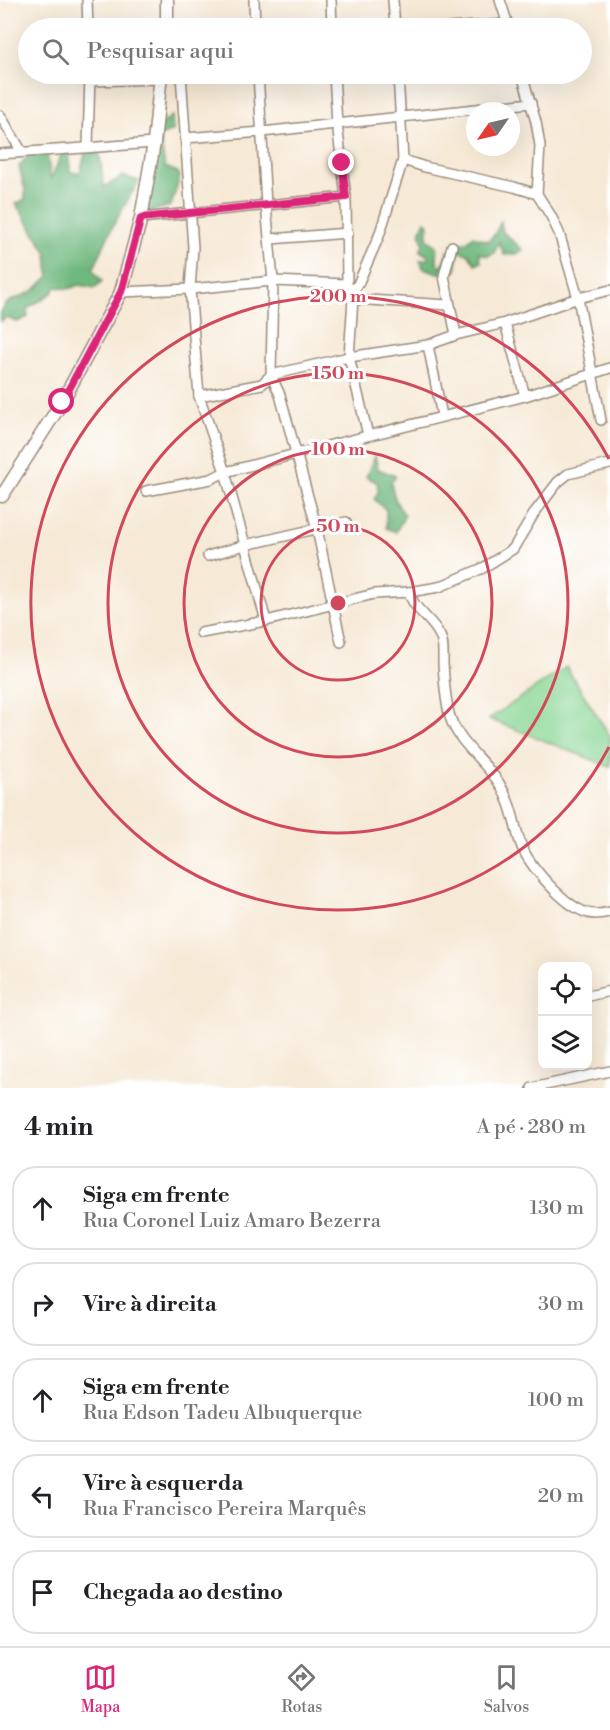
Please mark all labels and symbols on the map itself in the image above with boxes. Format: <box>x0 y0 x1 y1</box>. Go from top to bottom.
north arrow <box>466 102 520 156</box>
route end <box>328 149 354 175</box>
text: 200 m <box>310 285 367 308</box>
text: 150 m <box>312 362 365 385</box>
route start <box>48 388 74 414</box>
text: 100 m <box>311 438 365 461</box>
text: 50 m <box>316 515 360 538</box>
centre of rings <box>328 593 348 613</box>

